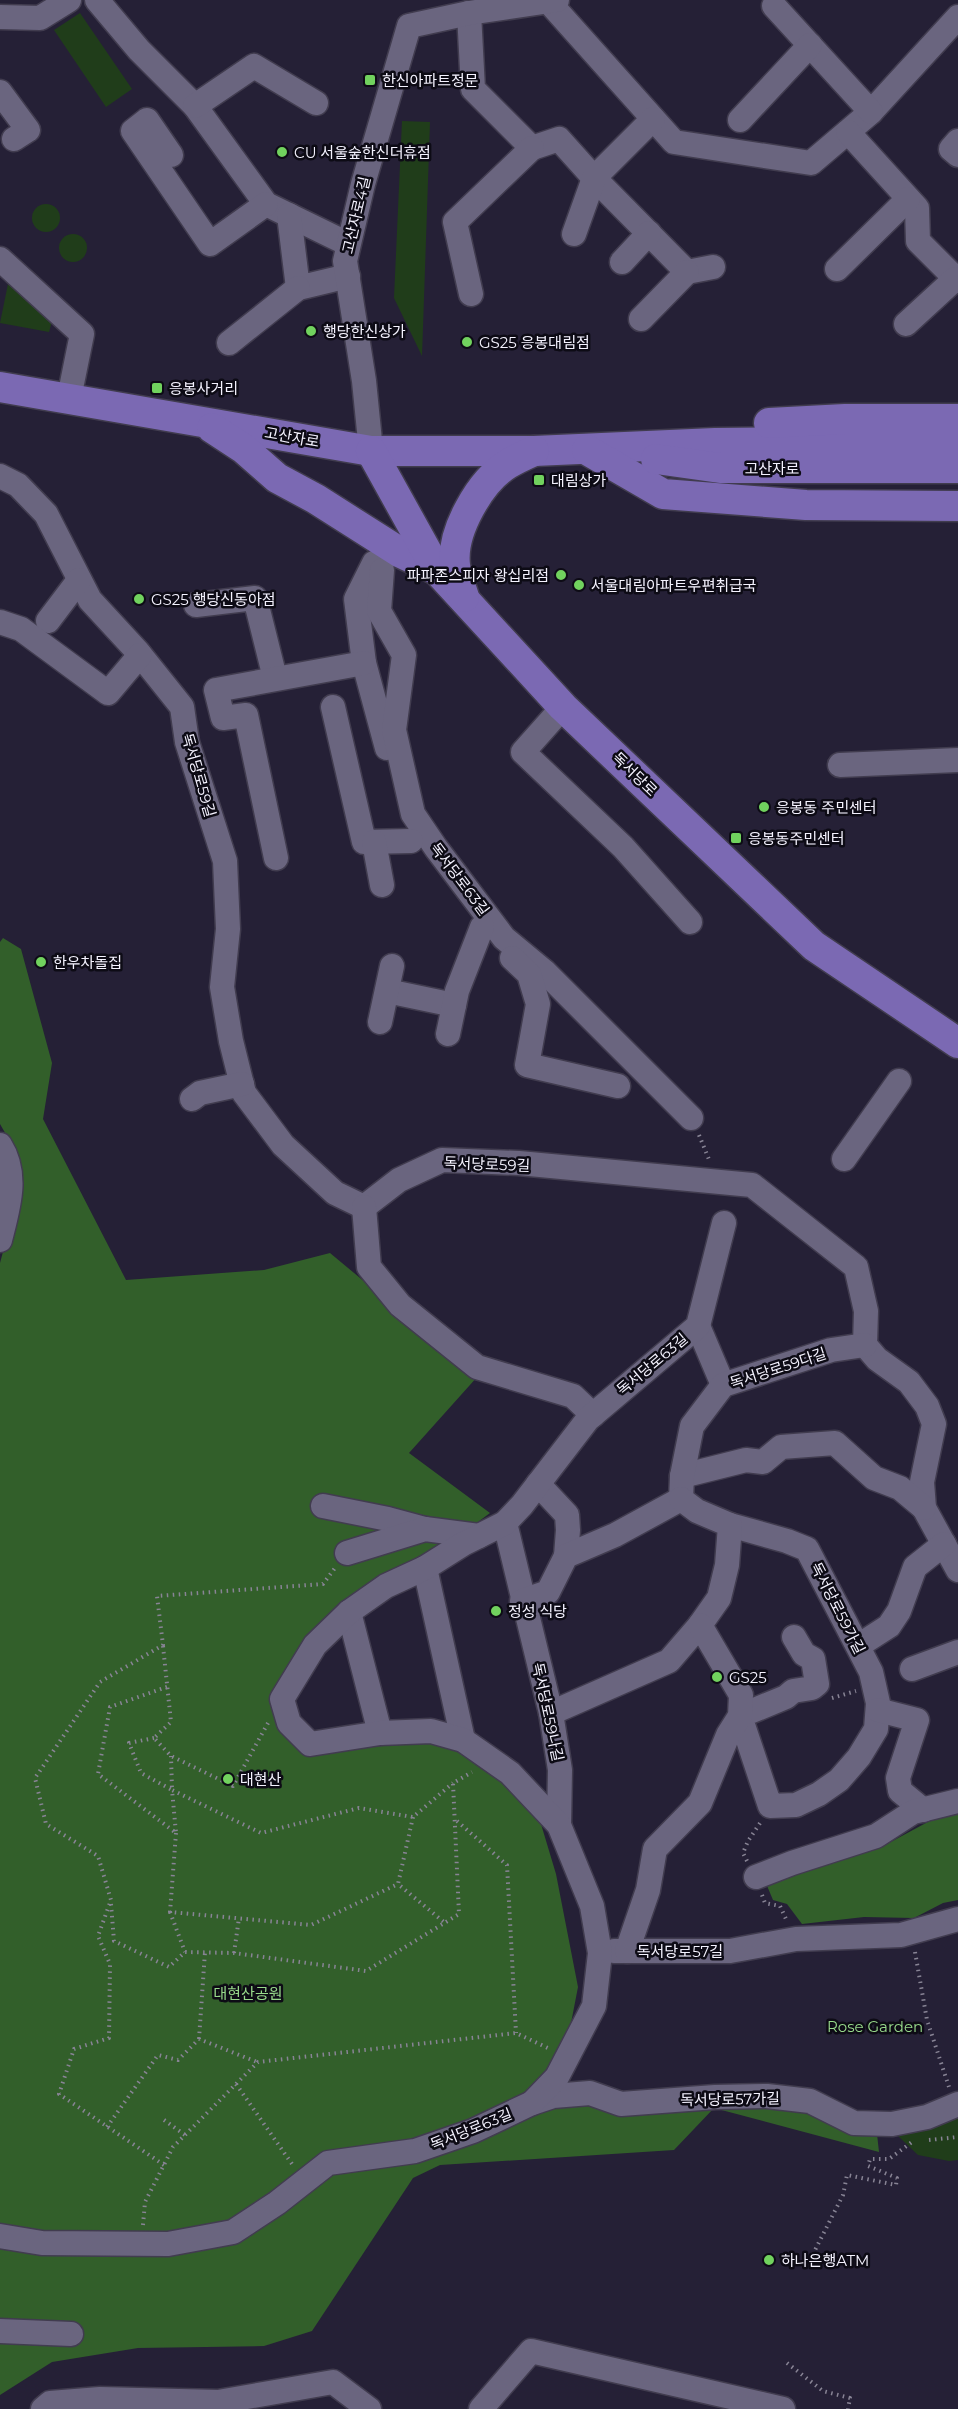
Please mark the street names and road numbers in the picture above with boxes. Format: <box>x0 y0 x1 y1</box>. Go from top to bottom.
street label: 고산자로4길 <box>338 174 374 256</box>
street label: 고산자로 <box>263 423 321 451</box>
street label: 고산자로 <box>744 459 800 478</box>
street label: 독서당로59길 <box>178 731 220 819</box>
street label: 독서당로 <box>609 748 661 800</box>
street label: 독서당로63길 <box>426 839 494 919</box>
street label: 독서당로59길 <box>443 1153 531 1175</box>
street label: 독서당로63길 <box>613 1329 691 1399</box>
street label: 독서당로59다길 <box>727 1343 829 1393</box>
street label: 독서당로59가길 <box>807 1559 869 1657</box>
street label: 독서당로59나길 <box>528 1661 568 1763</box>
street label: 독서당로57길 <box>637 1942 723 1961</box>
street label: 독서당로57가길 <box>680 2089 780 2109</box>
street label: 독서당로63길 <box>427 2104 515 2154</box>

